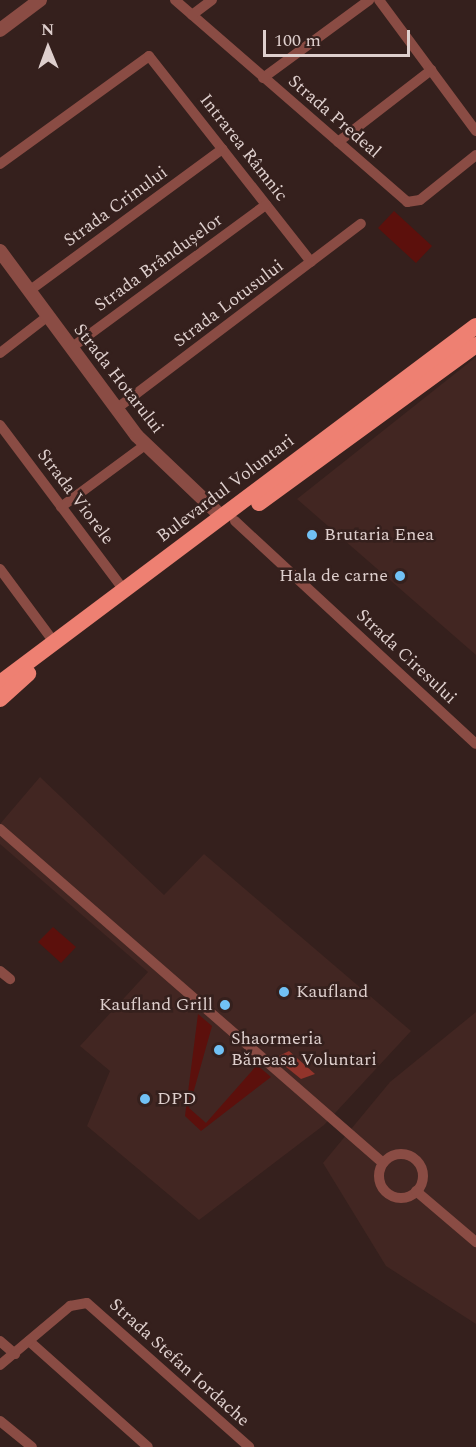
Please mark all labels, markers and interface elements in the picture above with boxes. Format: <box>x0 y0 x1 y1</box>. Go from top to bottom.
north arrow <box>18 18 78 78</box>
text: N <box>41 18 54 42</box>
scale bar <box>266 18 413 56</box>
text: 100 m <box>274 27 321 54</box>
street label: Strada Predeal <box>283 71 385 163</box>
street label: Intrarea Râmnic <box>194 90 292 206</box>
street label: Strada Crinului <box>60 162 172 252</box>
street label: Strada Brândușelor <box>91 209 227 317</box>
street label: Strada Lotusului <box>170 256 288 352</box>
street label: Strada Hotarului <box>68 320 168 438</box>
street label: Bulevardul Voluntari <box>153 430 299 548</box>
street label: Strada Viorele <box>32 445 118 549</box>
place label: Brutaria Enea <box>324 524 434 546</box>
marker: Brutaria Enea <box>305 528 319 542</box>
place label: Hala de carne <box>279 565 388 587</box>
marker: Hala de carne <box>393 569 407 583</box>
street label: Strada Ciresului <box>351 605 461 709</box>
place label: Kaufland <box>296 981 368 1003</box>
marker: Kaufland <box>277 985 291 999</box>
place label: Kaufland Grill <box>99 994 213 1016</box>
marker: Kaufland Grill <box>218 998 232 1012</box>
place label: Shaormeria Băneasa Voluntari <box>231 1029 377 1072</box>
marker: Shaormeria Băneasa Voluntari <box>212 1043 226 1057</box>
place label: DPD <box>157 1088 196 1110</box>
marker: DPD <box>138 1092 152 1106</box>
street label: Strada Stefan Iordache <box>104 1294 254 1432</box>

